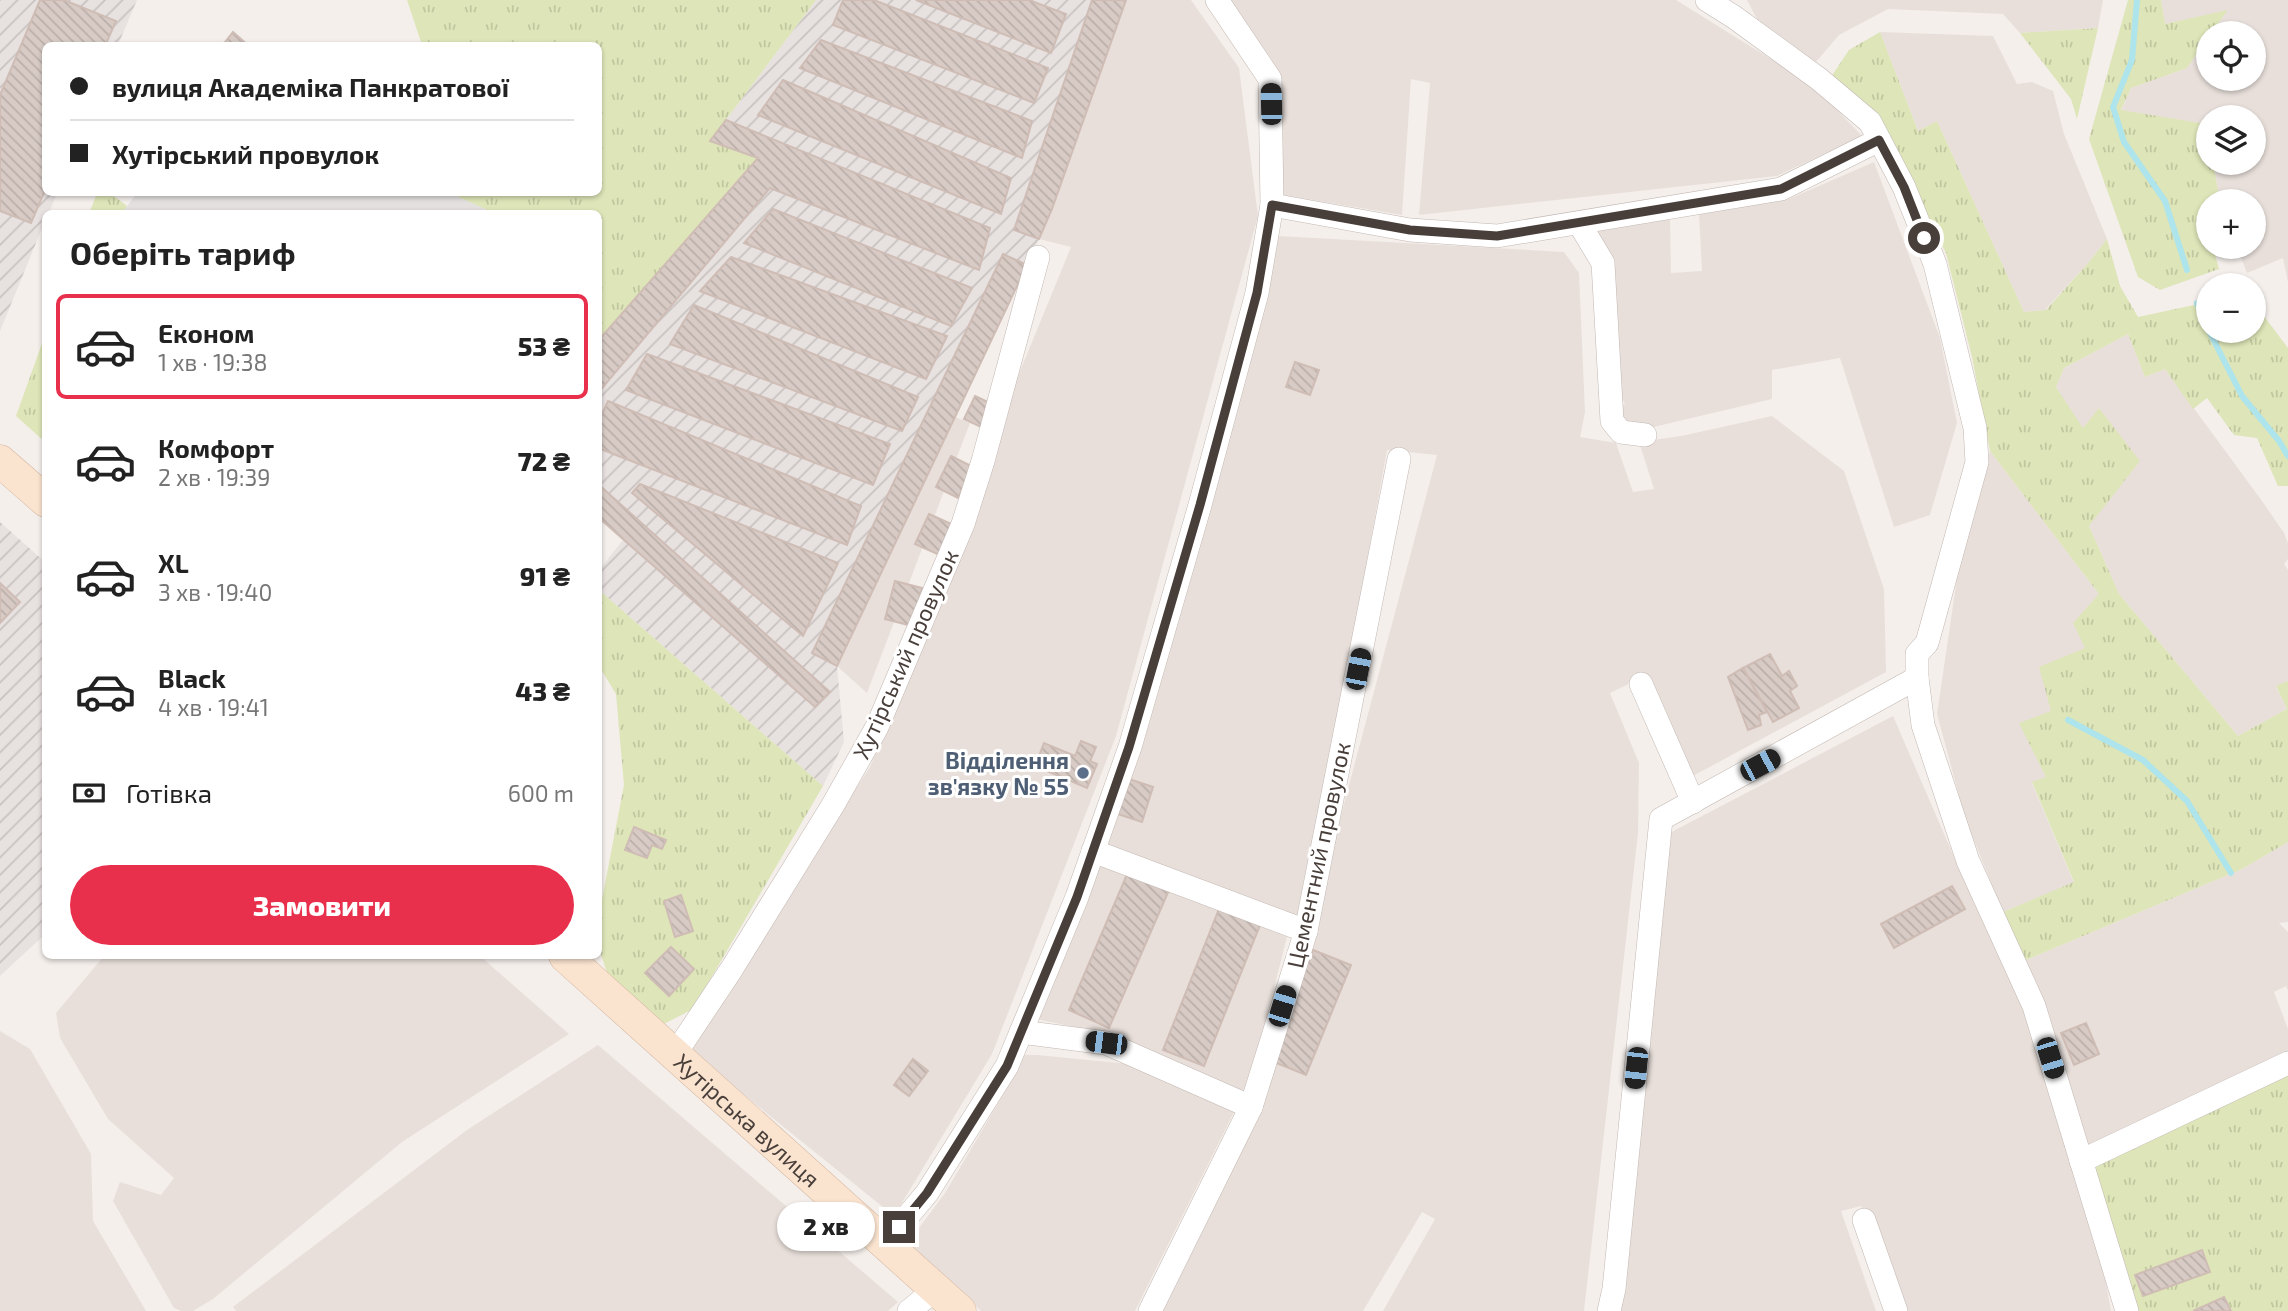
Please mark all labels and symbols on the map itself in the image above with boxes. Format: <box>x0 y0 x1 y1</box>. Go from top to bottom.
car <box>1261 83 1282 125</box>
route start <box>1908 222 1940 254</box>
street label: Хутірський провулок <box>846 545 965 763</box>
car <box>1344 646 1373 692</box>
street label: Цементний провулок <box>1280 739 1357 971</box>
place label: Відділення зв'язку № 55 <box>928 746 1069 800</box>
car <box>1737 746 1784 784</box>
marker: Відділення зв'язку № 55 <box>1075 765 1091 781</box>
car <box>1266 983 1299 1029</box>
car <box>1084 1030 1129 1056</box>
car <box>2034 1035 2067 1081</box>
car <box>1624 1046 1649 1090</box>
street label: Хутірська вулиця <box>669 1047 826 1192</box>
callout: 2 хв <box>776 1202 874 1252</box>
route end <box>883 1211 915 1243</box>

